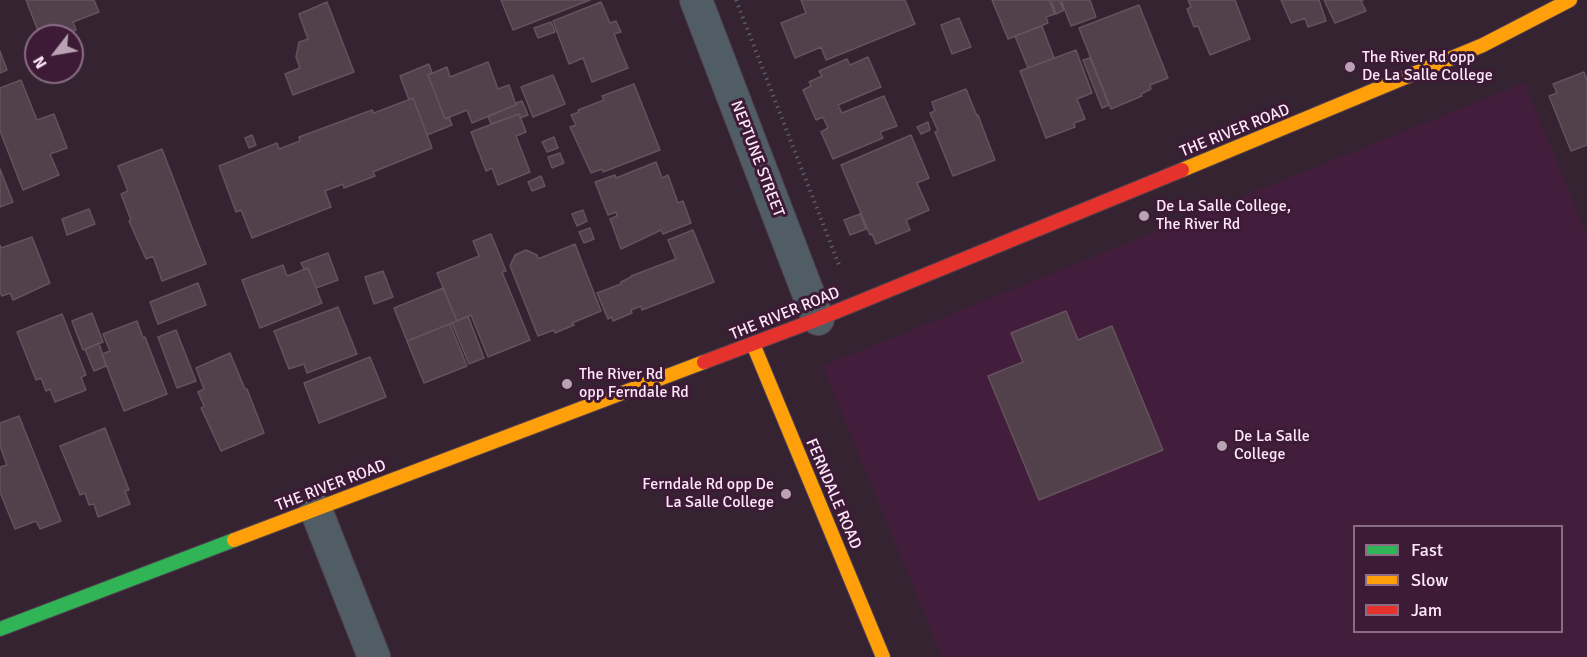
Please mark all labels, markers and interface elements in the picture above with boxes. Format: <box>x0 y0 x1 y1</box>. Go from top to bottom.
north arrow <box>24 24 84 84</box>
place label: The River Rd opp De La Salle College <box>1362 48 1493 86</box>
text: N <box>29 52 52 72</box>
marker: The River Rd opp De La Salle College <box>1343 60 1357 74</box>
street label: NEPTUNE STREET <box>726 98 788 220</box>
street label: THE RIVER ROAD <box>1177 100 1293 162</box>
place label: De La Salle College, The River Rd <box>1156 197 1291 235</box>
marker: De La Salle College, The River Rd <box>1137 209 1151 223</box>
street label: THE RIVER ROAD <box>727 283 843 345</box>
place label: The River Rd opp Ferndale Rd <box>579 365 689 403</box>
marker: The River Rd opp Ferndale Rd <box>560 377 574 391</box>
place label: De La Salle College <box>1234 427 1310 465</box>
street label: FERNDALE ROAD <box>801 436 865 552</box>
marker: De La Salle College <box>1215 439 1229 453</box>
street label: THE RIVER ROAD <box>273 456 389 516</box>
place label: Ferndale Rd opp De La Salle College <box>642 475 774 513</box>
marker: Ferndale Rd opp De La Salle College <box>779 487 793 501</box>
legend <box>1353 525 1563 633</box>
text: Fast <box>1411 539 1443 561</box>
text: Slow <box>1411 569 1448 591</box>
text: Jam <box>1411 599 1442 621</box>

